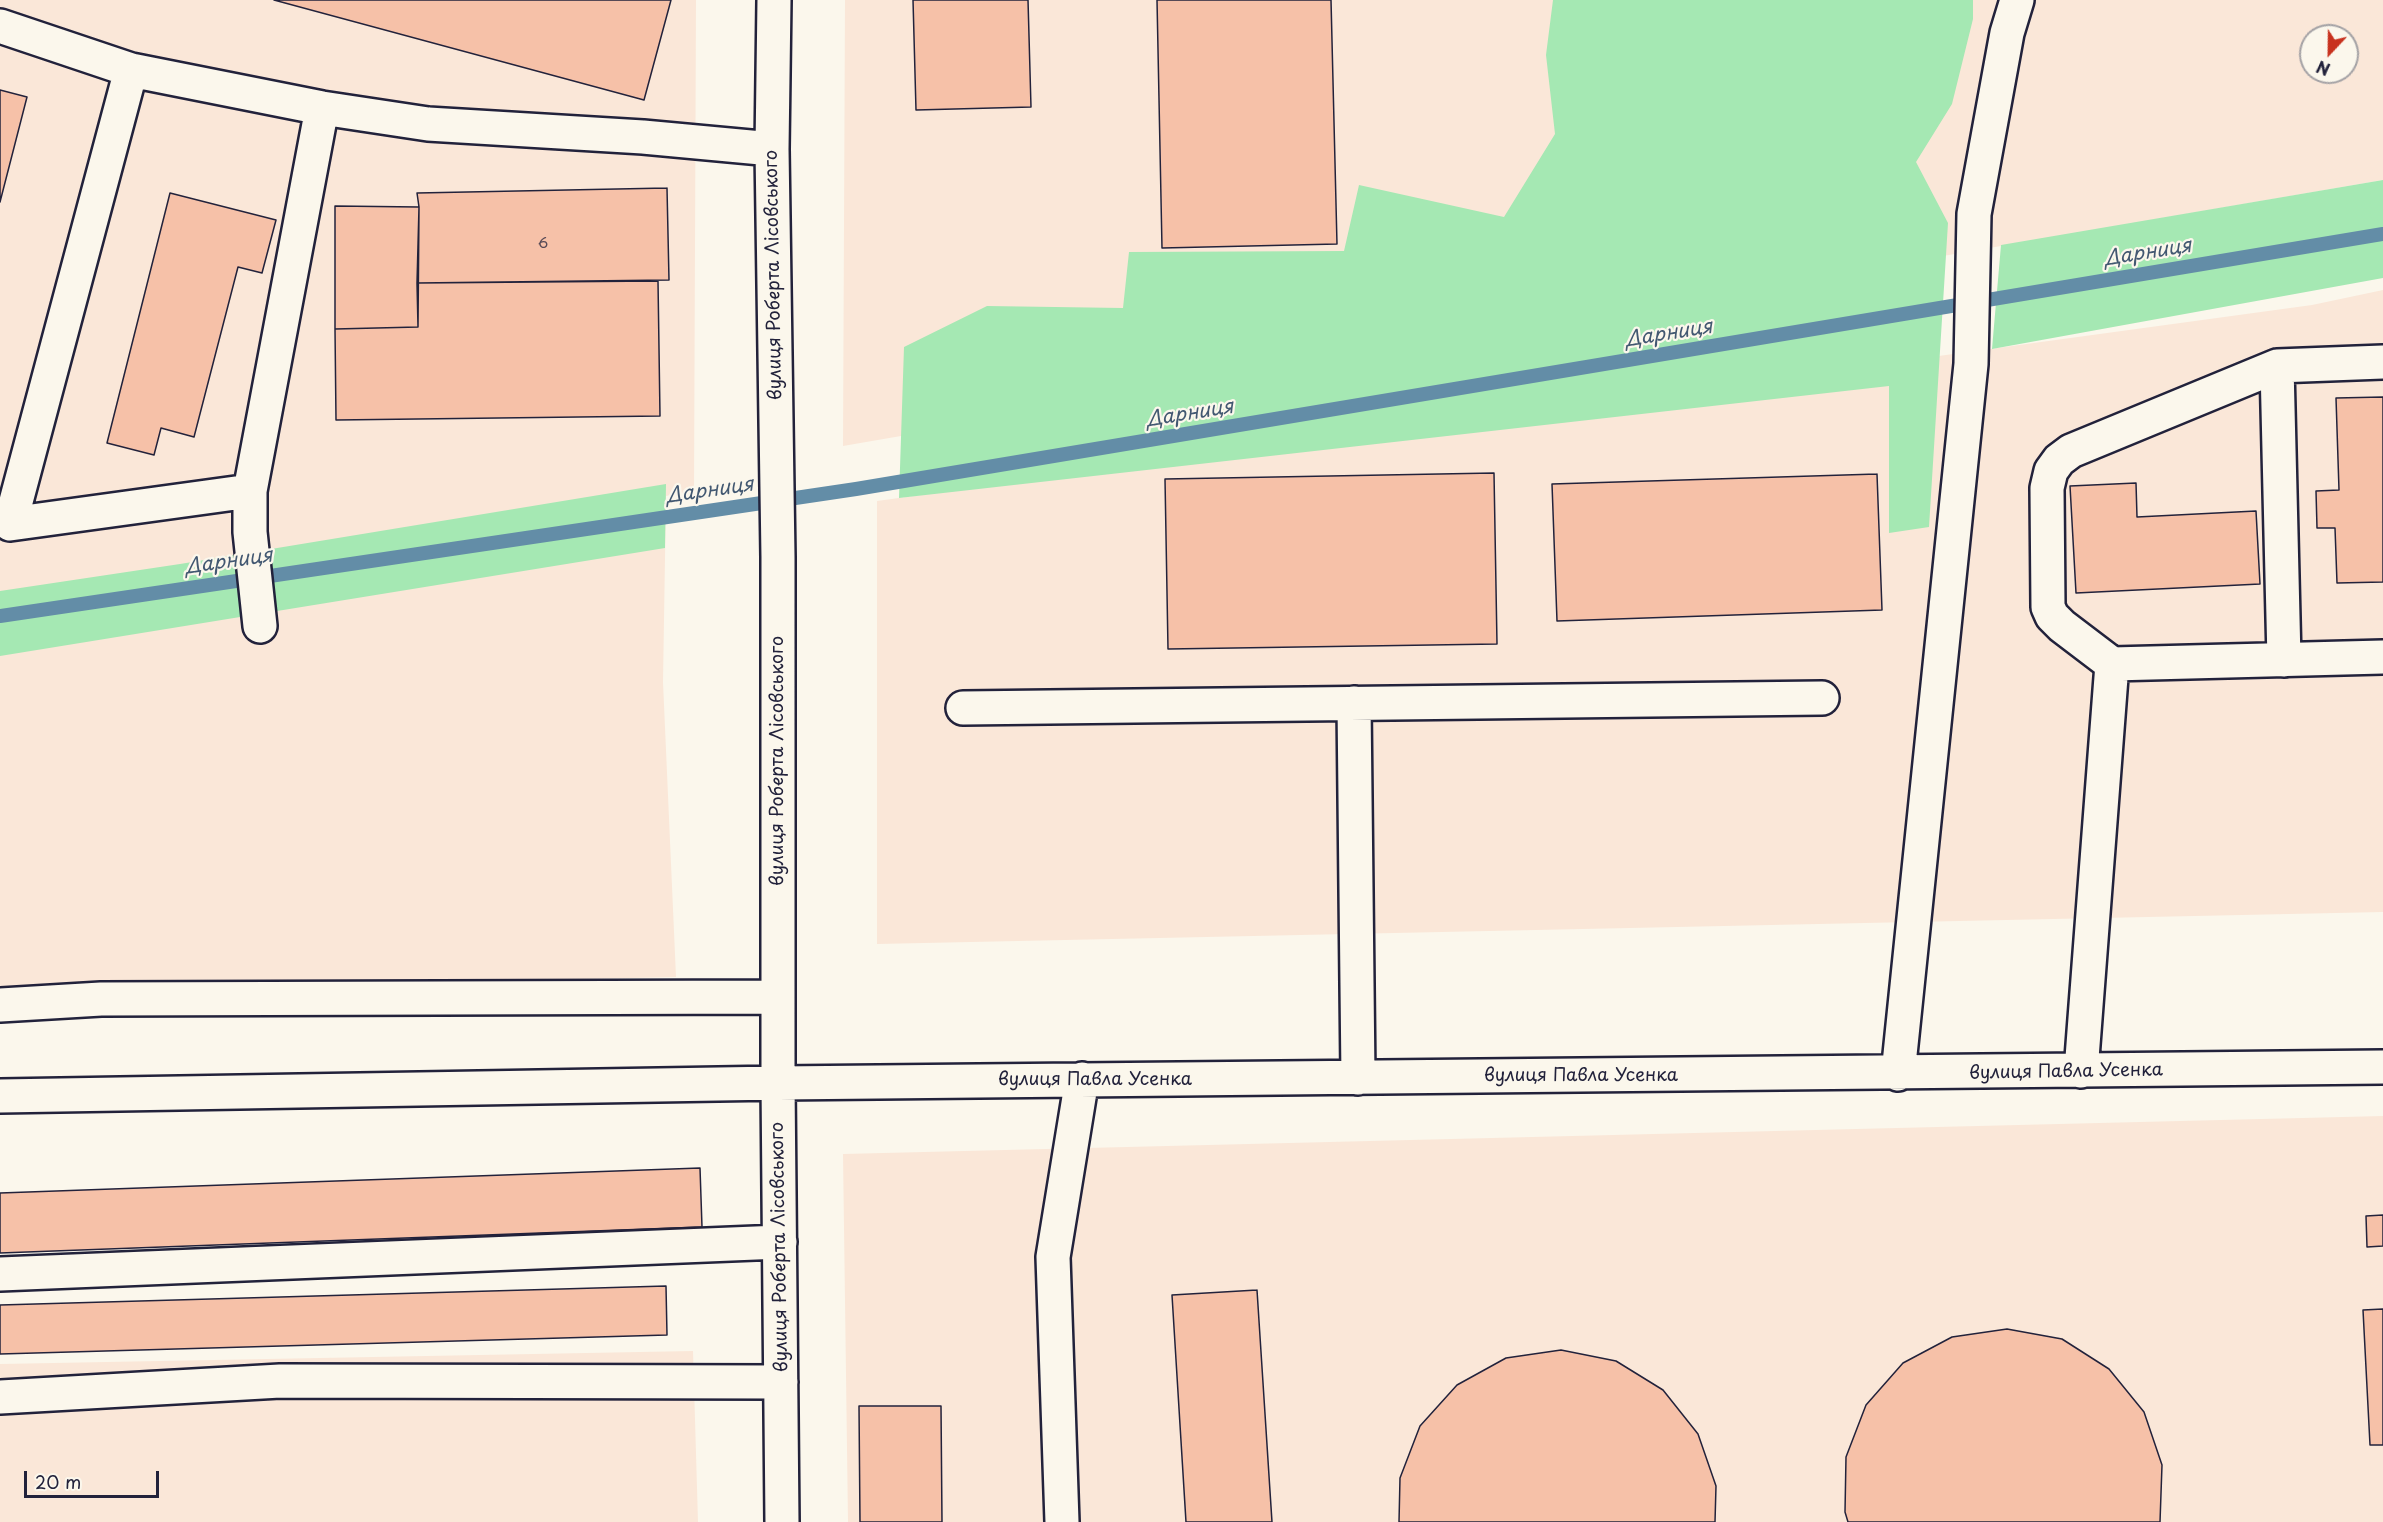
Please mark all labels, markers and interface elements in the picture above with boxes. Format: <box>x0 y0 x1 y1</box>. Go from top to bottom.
north arrow <box>2299 24 2359 84</box>
text: N <box>2313 55 2333 82</box>
street label: вулиця Роберта Лісовського <box>761 150 787 400</box>
water label: Дарниця <box>2103 234 2193 272</box>
house number: 6 <box>538 235 548 253</box>
water label: Дарниця <box>1624 315 1714 353</box>
water label: Дарниця <box>1145 395 1235 433</box>
water label: Дарниця <box>665 473 755 509</box>
water label: Дарниця <box>184 544 274 580</box>
street label: вулиця Роберта Лісовського <box>767 636 789 886</box>
street label: вулиця Павла Усенка <box>1969 1060 2163 1084</box>
street label: вулиця Павла Усенка <box>1484 1065 1678 1087</box>
street label: вулиця Павла Усенка <box>998 1069 1192 1091</box>
street label: вулиця Роберта Лісовського <box>767 1122 793 1372</box>
scale bar <box>27 1459 162 1497</box>
text: 20 m <box>35 1468 81 1495</box>

